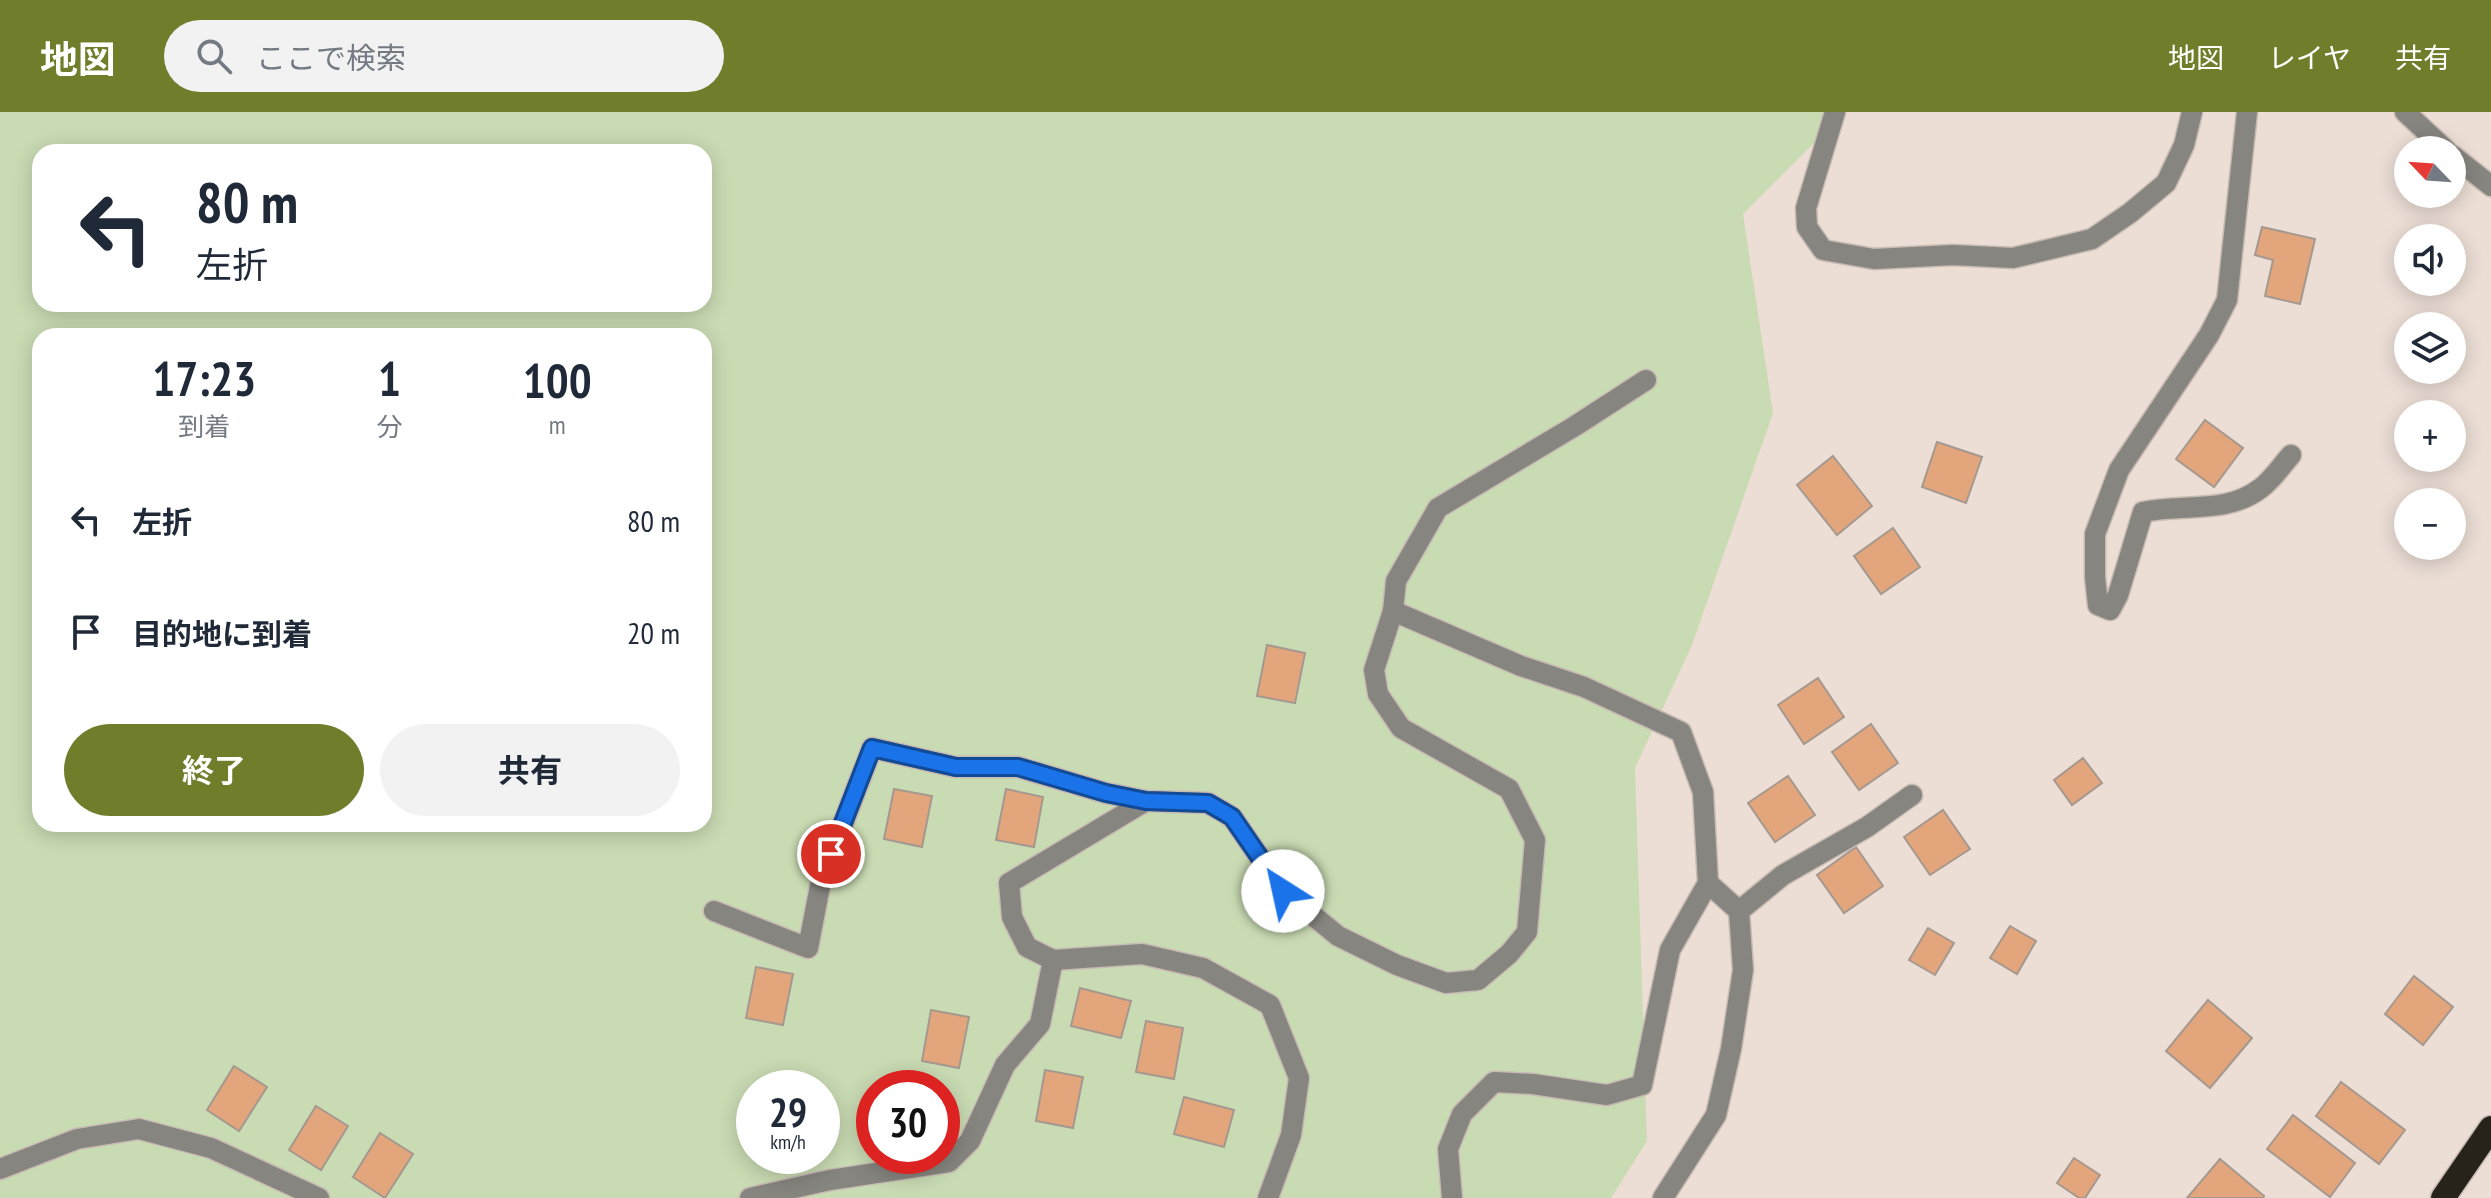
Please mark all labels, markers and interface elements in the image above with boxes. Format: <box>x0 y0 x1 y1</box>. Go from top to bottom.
search box <box>164 20 724 92</box>
text: 地図 <box>40 34 116 83</box>
icon: search <box>192 34 236 78</box>
text: ここで検索 <box>256 38 406 77</box>
text: 地図 <box>2168 39 2224 76</box>
text: レイヤ <box>2268 39 2351 76</box>
text: 共有 <box>2395 39 2451 76</box>
north arrow <box>2394 136 2466 208</box>
map controls <box>2394 136 2466 560</box>
text: 80 m <box>196 166 298 238</box>
icon: left <box>64 176 168 280</box>
button: sound <box>2394 224 2466 296</box>
text: 左折 <box>196 241 268 288</box>
button: layers <box>2394 312 2466 384</box>
text: 17:23 <box>152 347 256 409</box>
text: 1 <box>378 347 401 409</box>
text: 100 <box>523 349 592 411</box>
button: + <box>2394 400 2466 472</box>
text: m <box>549 408 566 441</box>
text: 到着 <box>178 410 230 443</box>
text: 分 <box>376 410 403 443</box>
button: − <box>2394 488 2466 560</box>
icon: left <box>64 498 108 542</box>
text: 80 m <box>627 501 680 540</box>
text: 左折 <box>132 502 192 541</box>
icon: arrive <box>64 610 108 654</box>
text: 20 m <box>627 613 680 652</box>
text: 目的地に到着 <box>132 614 312 653</box>
button: 終了 <box>64 724 364 816</box>
button: 共有 <box>380 724 680 816</box>
pin <box>797 820 865 888</box>
icon: arrive <box>809 832 853 876</box>
position arrow <box>1241 849 1325 933</box>
speed limit sign: 30 <box>856 1070 960 1174</box>
text: 29 <box>769 1086 807 1138</box>
text: km/h <box>770 1129 806 1155</box>

